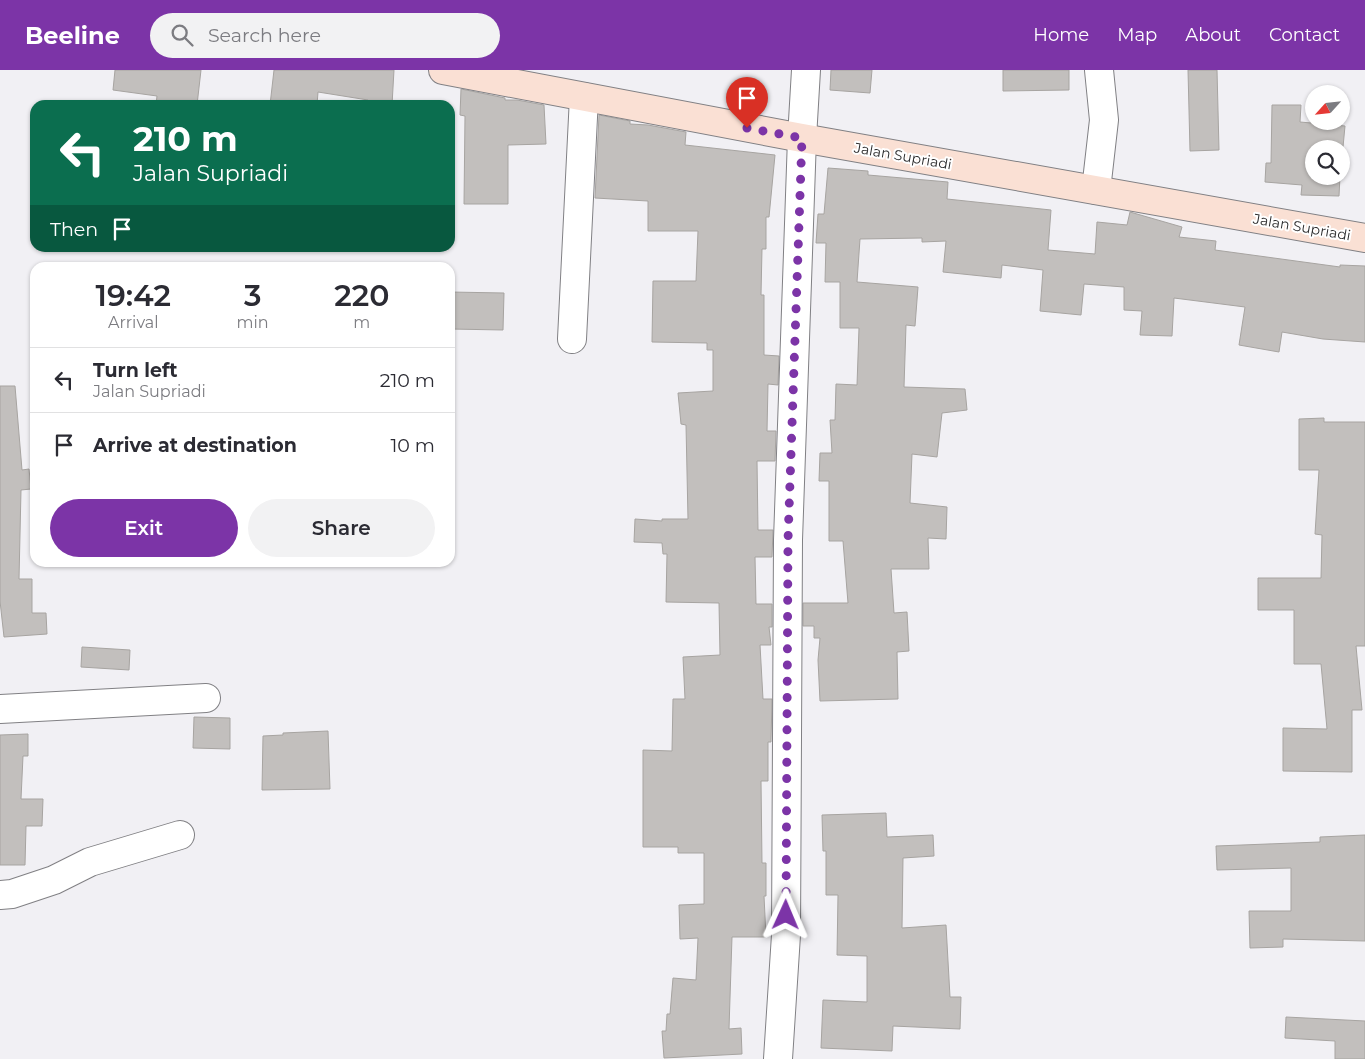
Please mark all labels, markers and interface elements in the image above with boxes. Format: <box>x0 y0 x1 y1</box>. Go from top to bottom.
search box <box>150 13 500 58</box>
text: Beeline <box>25 21 120 50</box>
icon: search <box>168 21 196 49</box>
text: Search here <box>208 24 321 47</box>
text: Home <box>1033 24 1089 46</box>
text: Map <box>1117 24 1157 46</box>
text: About <box>1185 24 1241 46</box>
text: Contact <box>1269 24 1340 46</box>
pin <box>726 77 768 128</box>
icon: arrive <box>733 84 761 112</box>
north arrow <box>1305 85 1350 130</box>
map controls <box>1305 85 1350 185</box>
text: 210 m <box>133 117 238 160</box>
icon: left <box>50 120 115 185</box>
street label: Jalan Supriadi <box>852 138 953 173</box>
button: search <box>1305 140 1350 185</box>
text: Jalan Supriadi <box>133 160 288 187</box>
street label: Jalan Supriadi <box>1251 209 1352 244</box>
icon: arrive <box>108 215 136 243</box>
text: Then <box>50 218 98 241</box>
text: 19:42 <box>96 277 171 314</box>
text: 3 <box>244 277 261 314</box>
text: 220 <box>334 277 389 314</box>
text: Arrival <box>108 313 159 332</box>
text: min <box>237 313 269 332</box>
text: m <box>353 313 370 332</box>
text: Turn left <box>93 359 178 382</box>
icon: left <box>50 366 78 394</box>
text: 210 m <box>380 369 435 392</box>
text: Jalan Supriadi <box>93 382 206 401</box>
icon: arrive <box>50 431 78 459</box>
text: Arrive at destination <box>93 434 297 457</box>
text: 10 m <box>390 434 435 457</box>
button: Exit <box>50 499 238 557</box>
button: Share <box>248 499 435 557</box>
position arrow <box>759 888 811 940</box>

